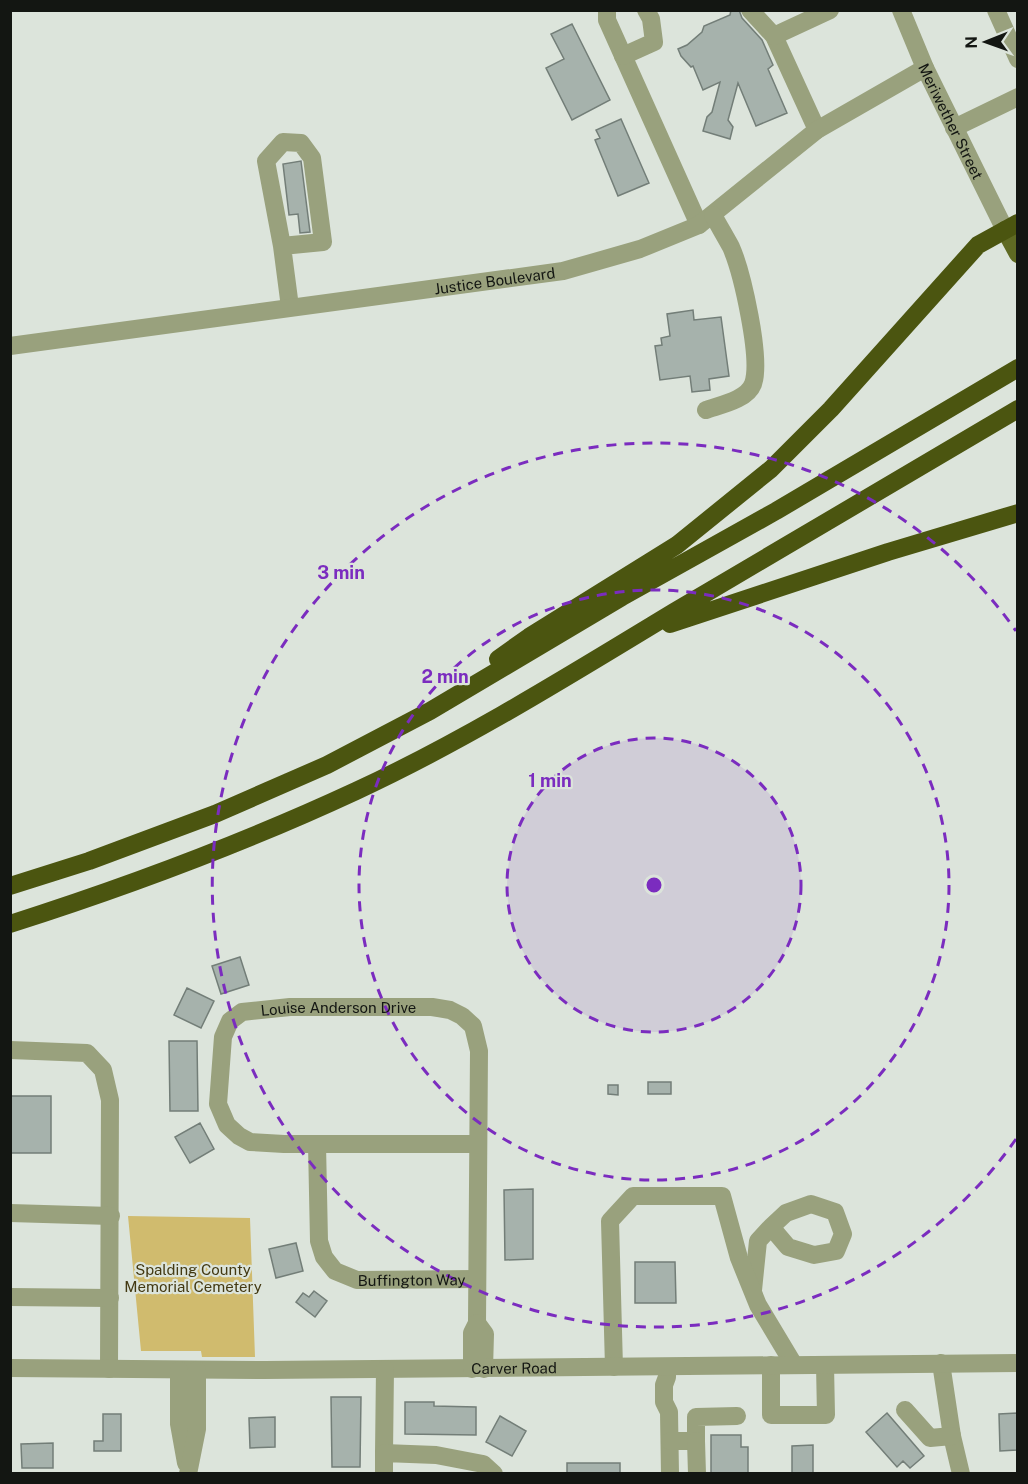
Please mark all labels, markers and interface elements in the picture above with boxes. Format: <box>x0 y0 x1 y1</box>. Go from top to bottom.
north arrow <box>956 12 1016 72</box>
text: N <box>962 36 981 49</box>
street label: Meriwether Street <box>915 60 987 182</box>
street label: Justice Boulevard <box>433 264 556 297</box>
text: 3 min <box>317 562 365 583</box>
text: 2 min <box>421 666 469 687</box>
text: 1 min <box>528 770 572 791</box>
centre of rings <box>644 875 664 895</box>
street label: Louise Anderson Drive <box>260 999 416 1019</box>
park label: Spalding County Memorial Cemetery <box>124 1261 262 1295</box>
street label: Buffington Way <box>358 1271 466 1288</box>
street label: Carver Road <box>471 1359 557 1377</box>

